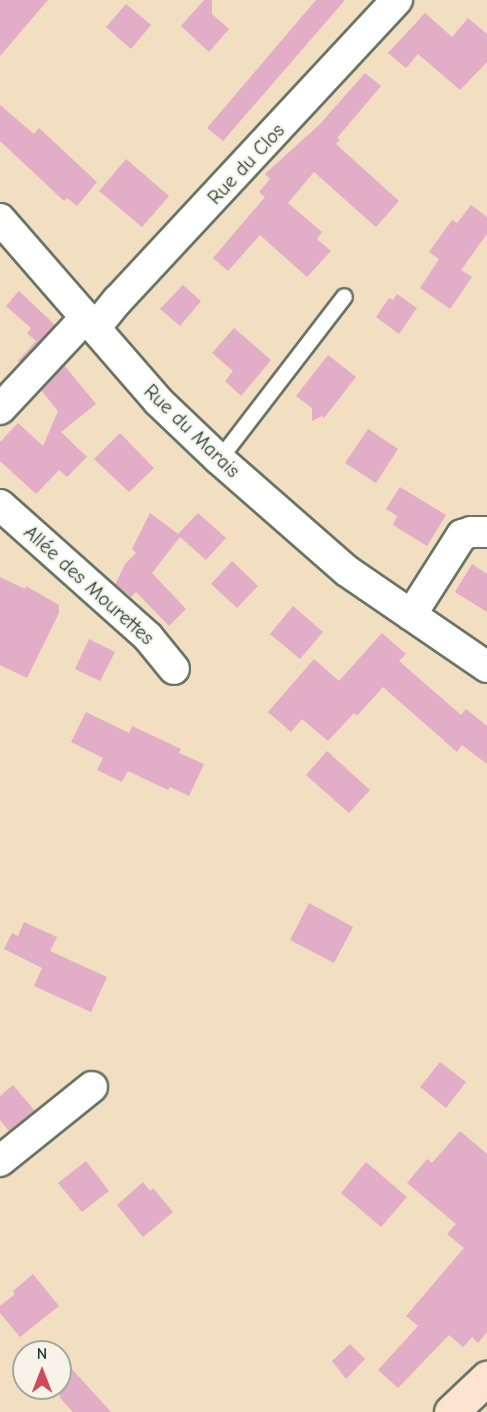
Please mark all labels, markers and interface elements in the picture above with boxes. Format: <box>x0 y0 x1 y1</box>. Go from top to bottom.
street label: Rue du Clos <box>203 119 289 209</box>
street label: Rue du Marais <box>139 379 245 483</box>
street label: Allée des Mourettes <box>19 520 159 650</box>
north arrow <box>12 1340 72 1400</box>
text: N <box>37 1345 47 1363</box>

